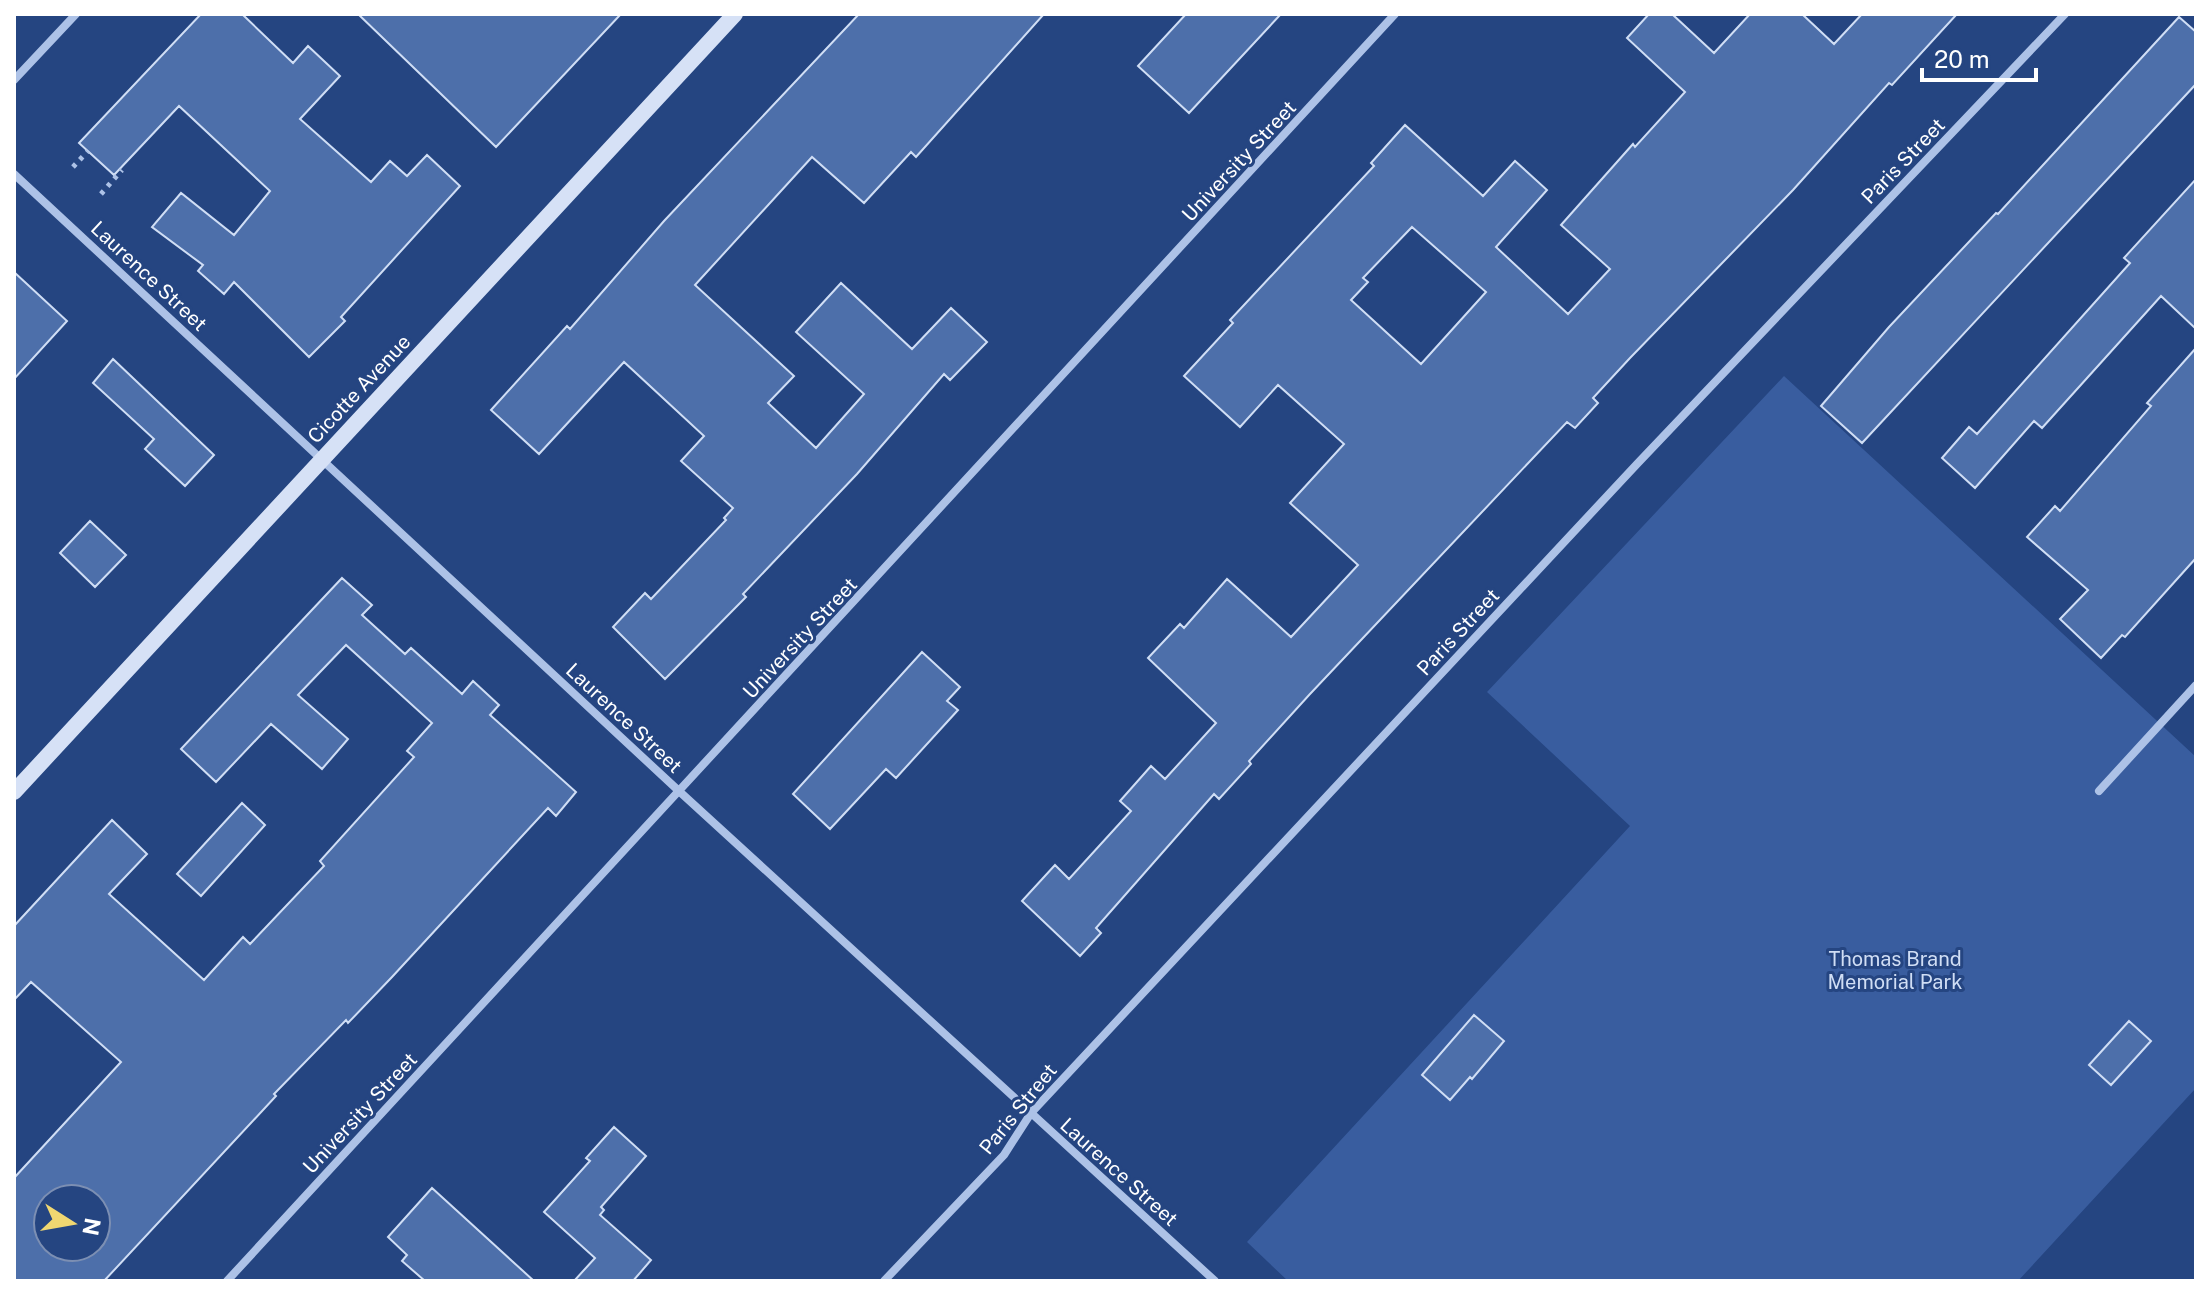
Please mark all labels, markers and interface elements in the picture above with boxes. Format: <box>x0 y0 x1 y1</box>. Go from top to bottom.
scale bar <box>1922 32 2036 82</box>
text: 20 m <box>1934 45 1990 73</box>
street label: University Street <box>1177 96 1301 226</box>
street label: Paris Street <box>1856 113 1950 209</box>
street label: Laurence Street <box>86 216 212 336</box>
street label: Cicotte Avenue <box>303 330 415 448</box>
street label: University Street <box>738 573 862 703</box>
street label: Paris Street <box>1412 584 1504 680</box>
street label: Laurence Street <box>561 658 687 778</box>
park label: Thomas Brand Memorial Park <box>1828 947 1962 994</box>
street label: University Street <box>298 1048 422 1178</box>
street label: Paris Street <box>974 1059 1062 1159</box>
street label: Laurence Street <box>1055 1113 1183 1231</box>
north arrow <box>32 1183 112 1263</box>
text: N <box>77 1216 106 1238</box>

